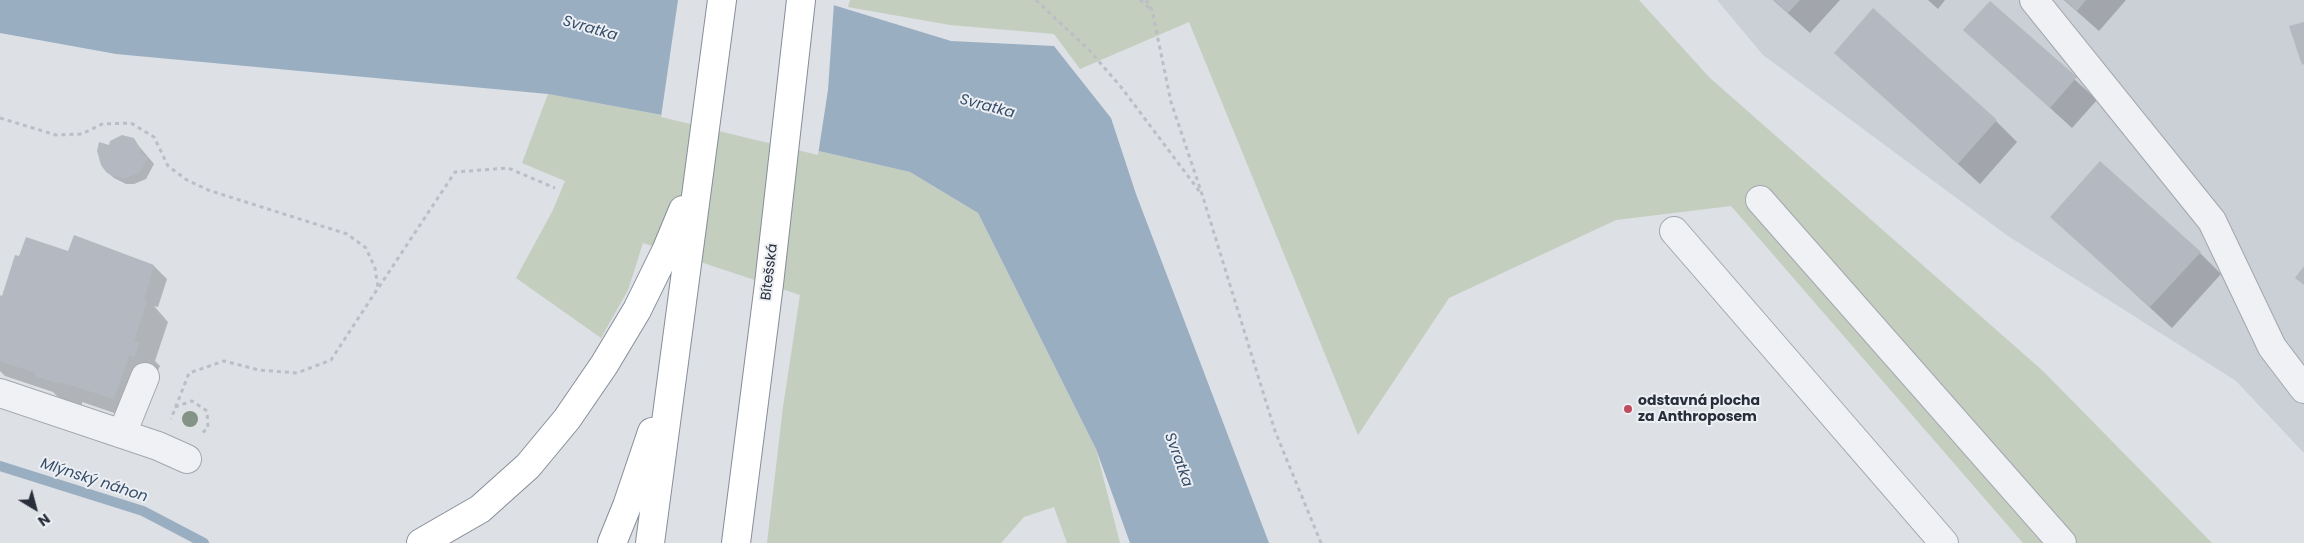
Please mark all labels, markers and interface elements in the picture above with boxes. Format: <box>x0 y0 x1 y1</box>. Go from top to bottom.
water label: Svratka <box>561 13 619 45</box>
water label: Svratka <box>958 91 1016 123</box>
street label: Bítešská <box>758 243 782 301</box>
place label: odstavná plocha za Anthroposem <box>1638 393 1760 426</box>
marker: odstavná plocha za Anthroposem <box>1622 403 1634 415</box>
water label: Svratka <box>1160 431 1196 489</box>
water label: Mlýnský náhon <box>38 455 150 507</box>
north arrow <box>10 483 60 533</box>
text: N <box>34 509 54 531</box>

